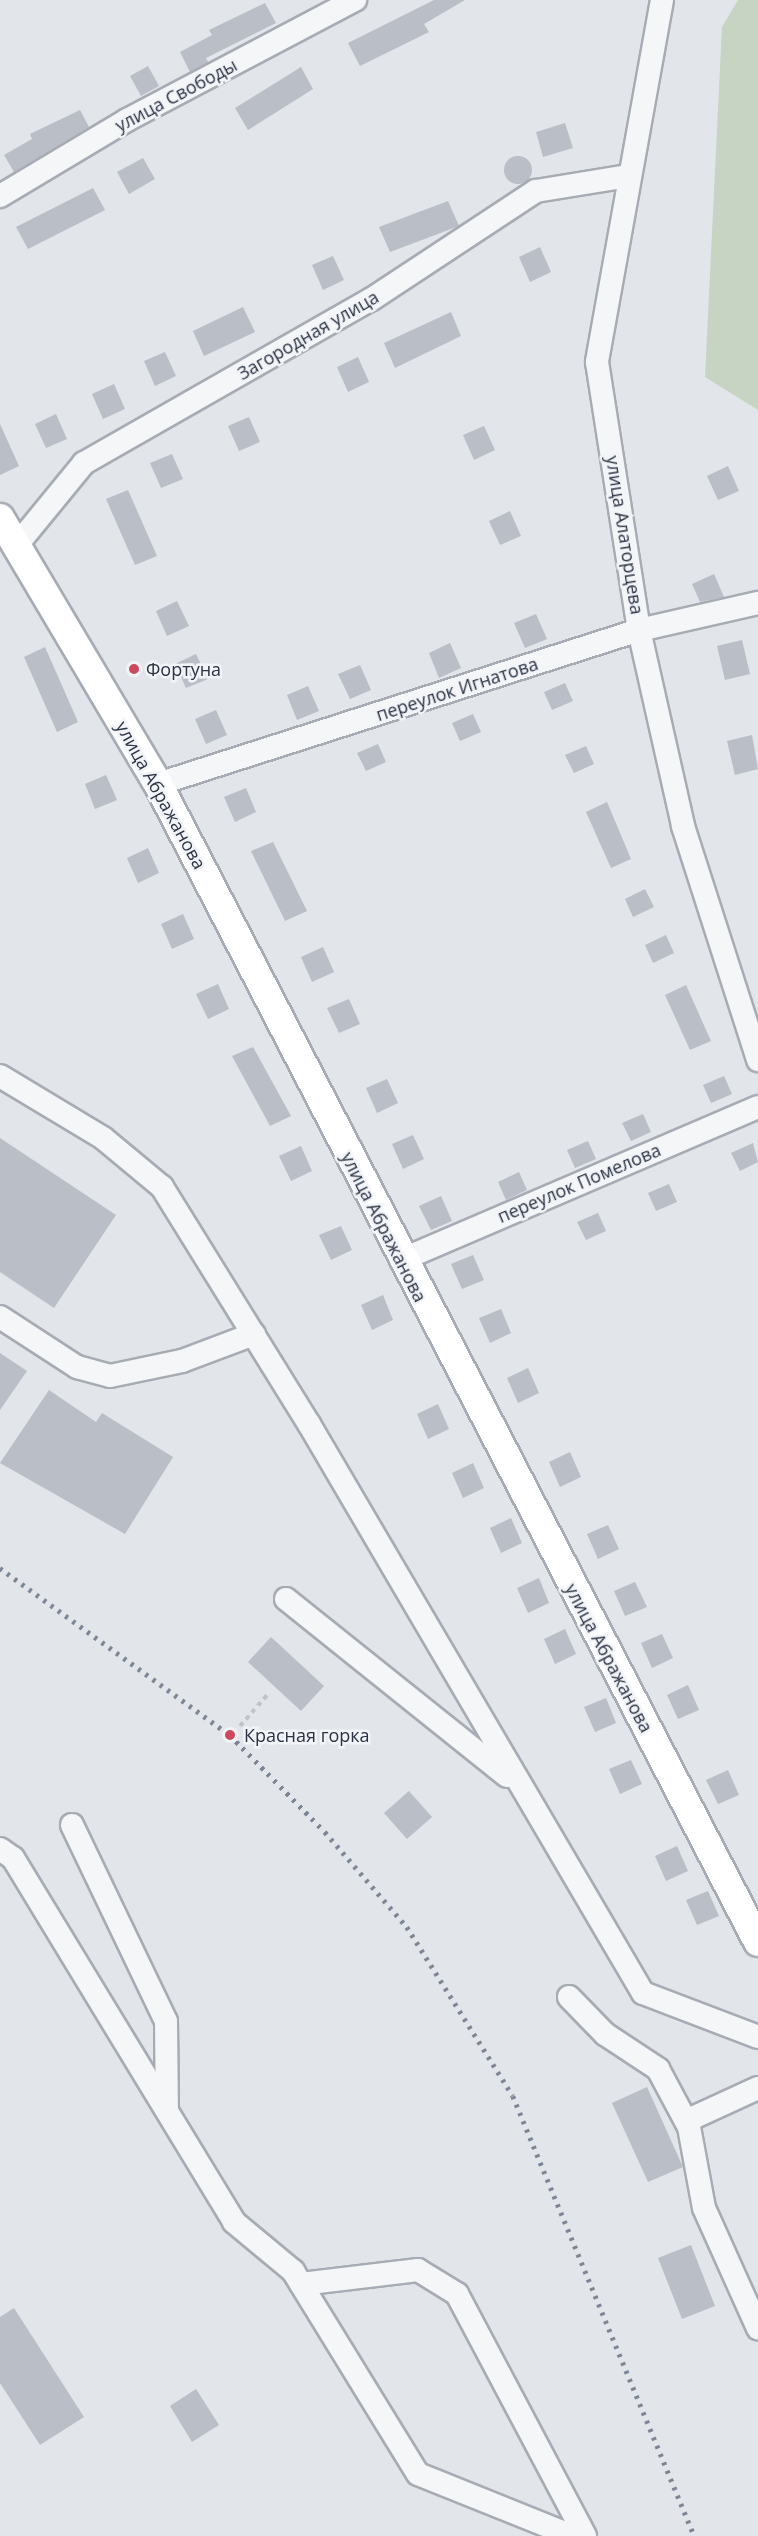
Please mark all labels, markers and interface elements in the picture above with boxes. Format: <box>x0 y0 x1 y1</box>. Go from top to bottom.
street label: улица Свободы <box>111 54 241 136</box>
street label: Загородная улица <box>234 286 382 384</box>
street label: улица Алаторцева <box>602 454 648 616</box>
street label: переулок Игнатова <box>373 653 541 725</box>
place label: Фортуна <box>146 658 221 680</box>
marker: Фортуна <box>127 662 141 676</box>
street label: улица Абражанова <box>111 717 211 873</box>
street label: переулок Помелова <box>494 1139 664 1227</box>
street label: улица Абражанова <box>337 1148 431 1306</box>
street label: улица Абражанова <box>561 1580 657 1736</box>
place label: Красная горка <box>244 1724 370 1746</box>
marker: Красная горка <box>221 1726 239 1744</box>

